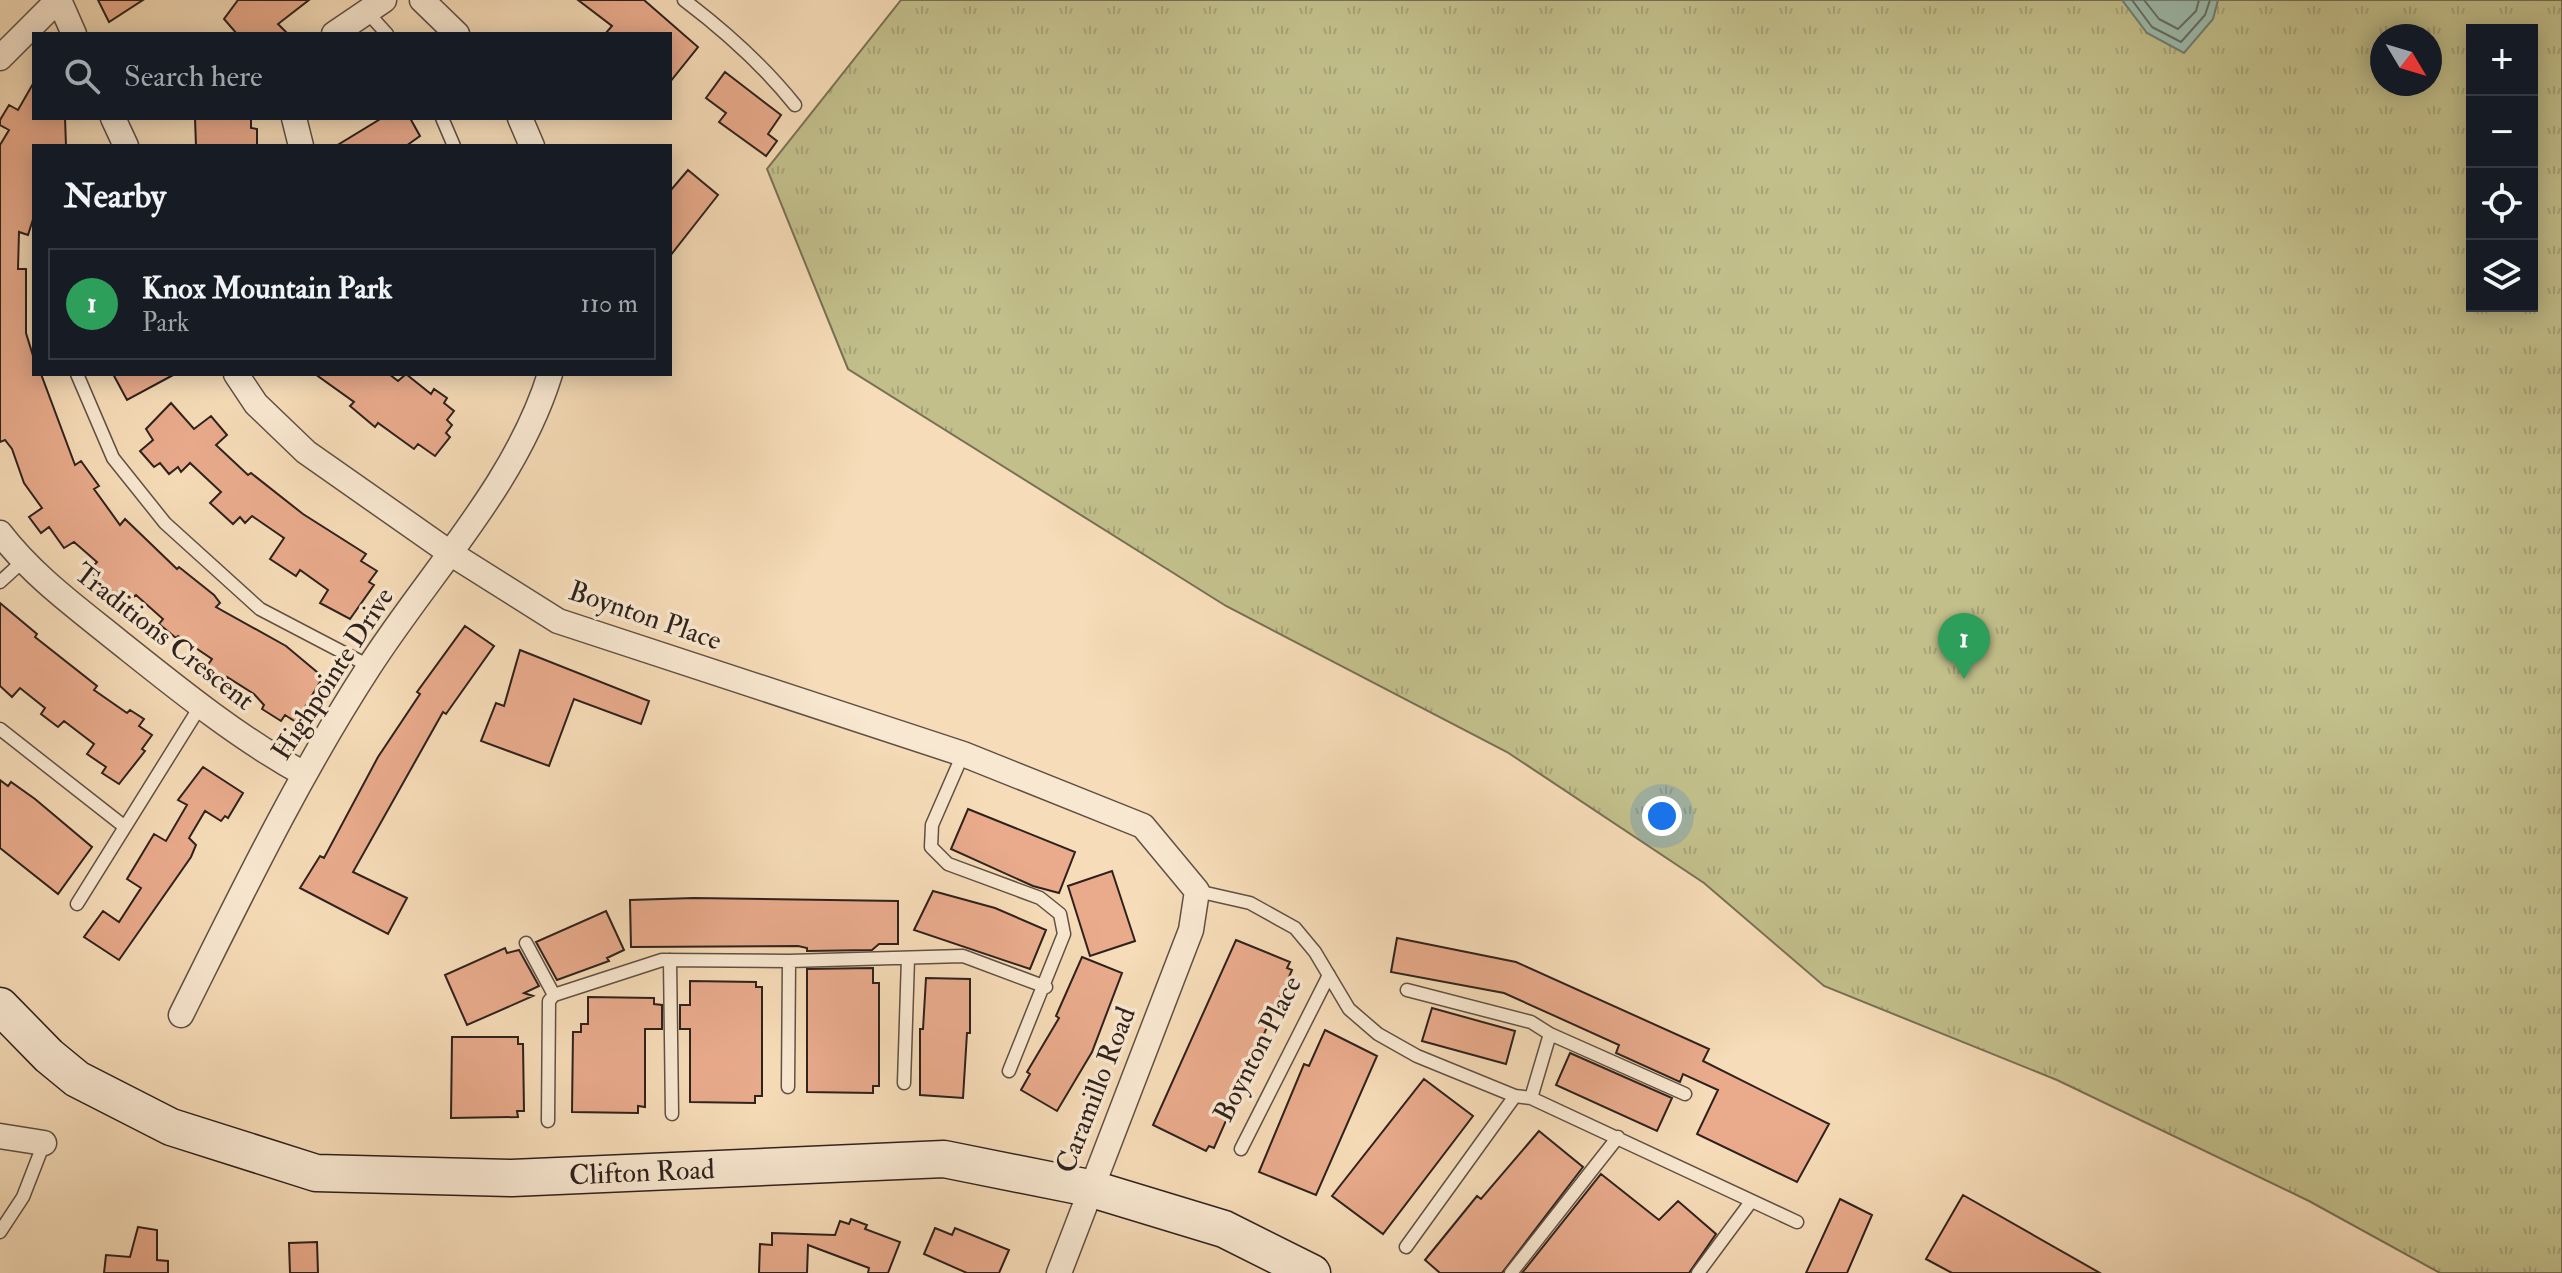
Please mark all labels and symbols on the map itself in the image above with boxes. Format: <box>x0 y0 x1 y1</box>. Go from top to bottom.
north arrow <box>2370 24 2442 96</box>
street label: Traditions Crescent <box>67 556 261 718</box>
street label: Boynton Place <box>564 574 726 659</box>
street label: Highpointe Drive <box>264 581 402 767</box>
pin: 1 <box>1938 613 1990 679</box>
your location <box>1642 796 1682 836</box>
street label: Boynton Place <box>1206 970 1310 1128</box>
street label: Caramillo Road <box>1048 1002 1144 1178</box>
street label: Clifton Road <box>568 1152 716 1193</box>

